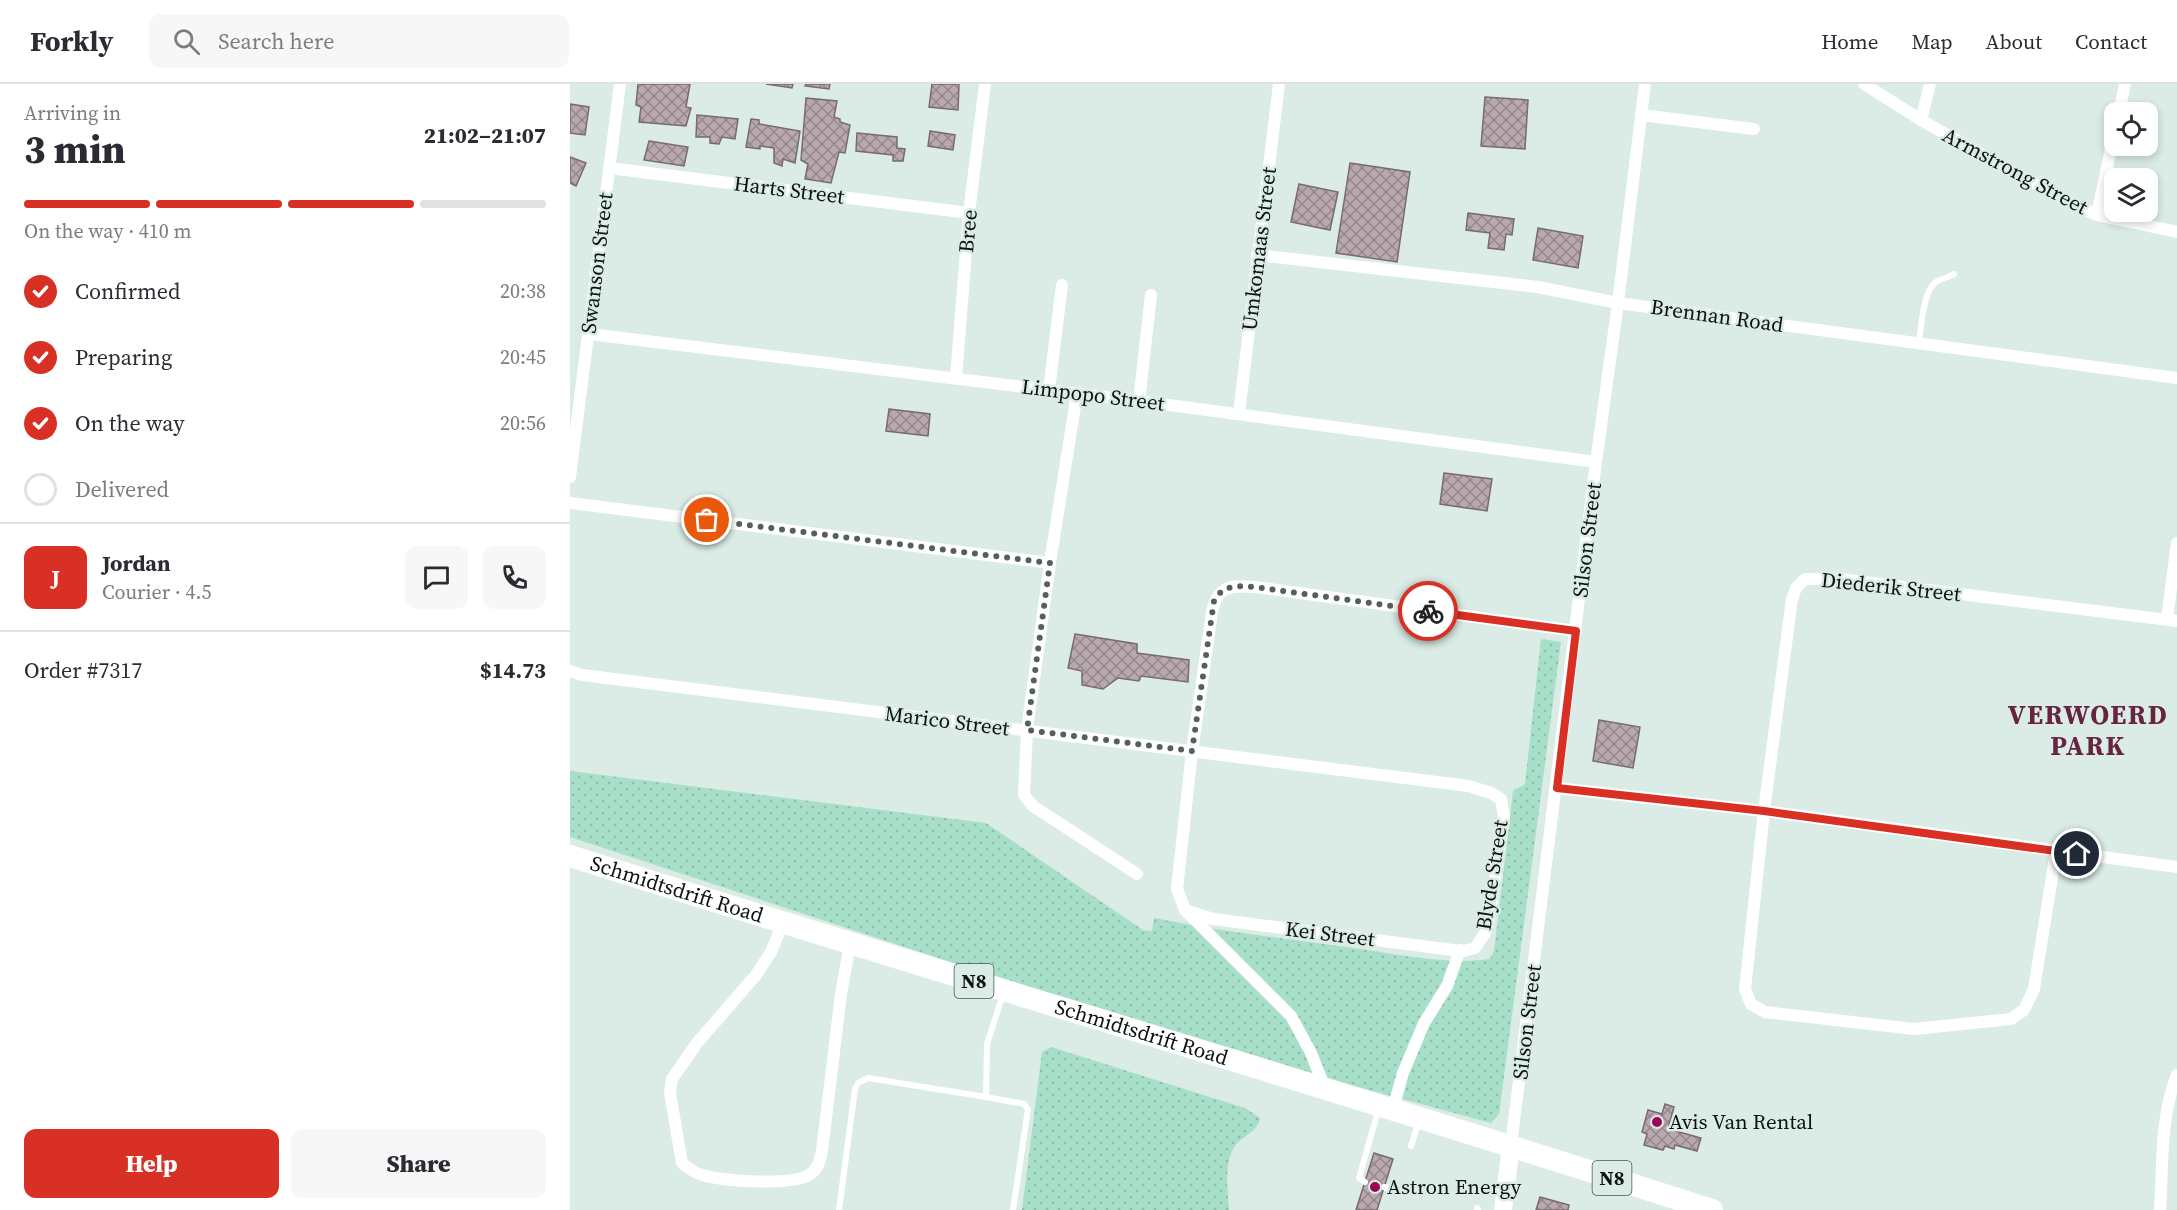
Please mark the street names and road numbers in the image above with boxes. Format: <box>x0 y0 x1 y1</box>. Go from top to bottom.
street label: Armstrong Street <box>1937 120 2093 221</box>
street label: Umkomaas Street <box>1234 165 1283 332</box>
street label: Harts Street <box>732 168 846 211</box>
street label: Swanson Street <box>573 191 620 335</box>
street label: Bree <box>951 208 984 254</box>
street label: Brennan Road <box>1649 292 1785 339</box>
street label: Limpopo Street <box>1020 371 1166 418</box>
street label: Silson Street <box>1565 481 1608 599</box>
street label: Diederik Street <box>1820 565 1963 608</box>
street label: Marico Street <box>883 698 1011 743</box>
street label: Blyde Street <box>1468 818 1515 932</box>
street label: Schmidtsdrift Road <box>587 848 767 930</box>
street label: Kei Street <box>1284 914 1377 953</box>
street label: Silson Street <box>1505 963 1548 1081</box>
road number: N8 <box>954 964 994 998</box>
street label: Schmidtsdrift Road <box>1051 992 1232 1072</box>
road number: N8 <box>1592 1161 1632 1195</box>

